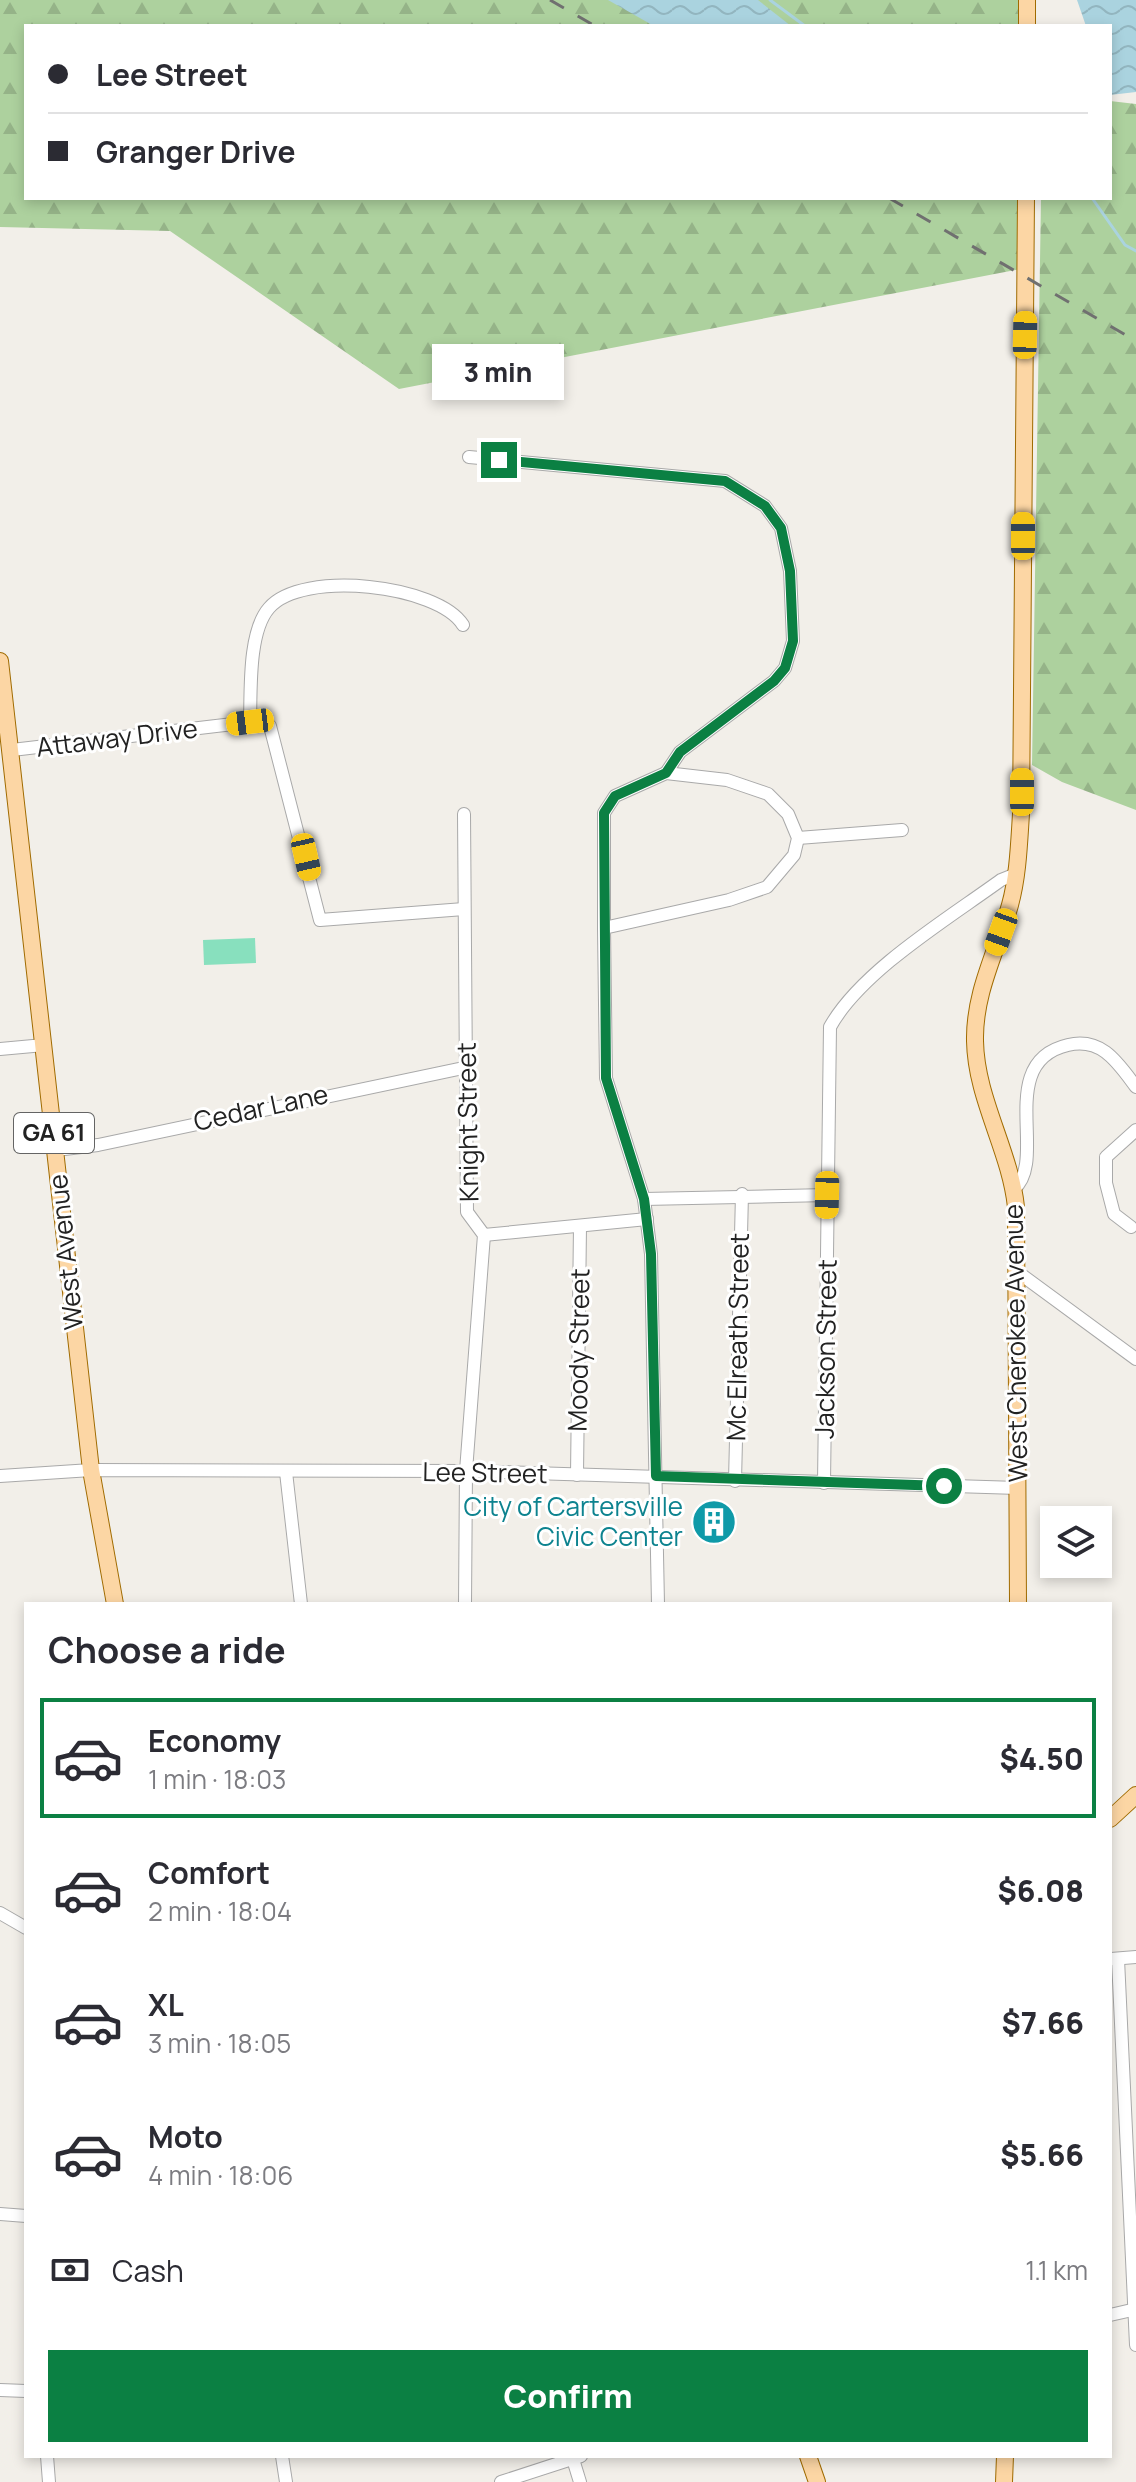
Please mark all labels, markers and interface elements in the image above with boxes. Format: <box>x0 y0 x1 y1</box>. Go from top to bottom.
text: Lee Street <box>96 54 248 95</box>
text: Granger Drive <box>96 131 296 172</box>
car <box>1013 311 1037 359</box>
callout: 3 min <box>433 344 565 400</box>
text: 3 min <box>464 354 532 390</box>
route end <box>481 442 517 478</box>
car <box>1011 512 1035 560</box>
car <box>225 707 275 737</box>
street label: Attaway Drive <box>34 709 200 765</box>
car <box>1010 768 1034 816</box>
car <box>289 831 323 883</box>
car <box>982 905 1020 959</box>
street label: Knight Street <box>448 1042 486 1202</box>
street label: Cedar Lane <box>190 1075 331 1139</box>
road number: GA 61 <box>14 1113 94 1153</box>
car <box>815 1171 839 1219</box>
street label: West Avenue <box>39 1173 91 1332</box>
street label: West Cherokee Avenue <box>995 1204 1035 1482</box>
street label: Mc Elreath Street <box>717 1233 757 1441</box>
street label: Jackson Street <box>805 1259 845 1439</box>
street label: Moody Street <box>559 1268 597 1432</box>
street label: Lee Street <box>422 1453 548 1491</box>
route start <box>926 1468 962 1504</box>
place label: City of Cartersville Civic Center <box>463 1488 683 1554</box>
building icon: City of Cartersville Civic Center <box>690 1498 738 1546</box>
map controls <box>1040 1506 1112 1578</box>
button: layers <box>1040 1506 1112 1578</box>
text: Choose a ride <box>48 1625 286 1674</box>
text: Economy <box>148 1720 281 1761</box>
icon: car <box>52 1722 124 1794</box>
text: $4.50 <box>999 1738 1084 1779</box>
text: 1 min · 18:03 <box>148 1761 286 1797</box>
text: Comfort <box>148 1852 270 1893</box>
icon: car <box>52 1854 124 1926</box>
text: $6.08 <box>998 1870 1084 1911</box>
text: 2 min · 18:04 <box>148 1893 292 1929</box>
text: XL <box>148 1984 184 2025</box>
icon: car <box>52 1986 124 2058</box>
text: $7.66 <box>1002 2002 1084 2043</box>
text: 3 min · 18:05 <box>148 2025 291 2061</box>
text: Moto <box>148 2116 223 2157</box>
icon: car <box>52 2118 124 2190</box>
text: $5.66 <box>1000 2134 1084 2175</box>
text: 4 min · 18:06 <box>148 2157 293 2193</box>
icon: cash <box>48 2248 92 2292</box>
text: Cash <box>112 2250 184 2291</box>
text: 1.1 km <box>1025 2252 1088 2288</box>
button: Confirm <box>48 2350 1088 2442</box>

